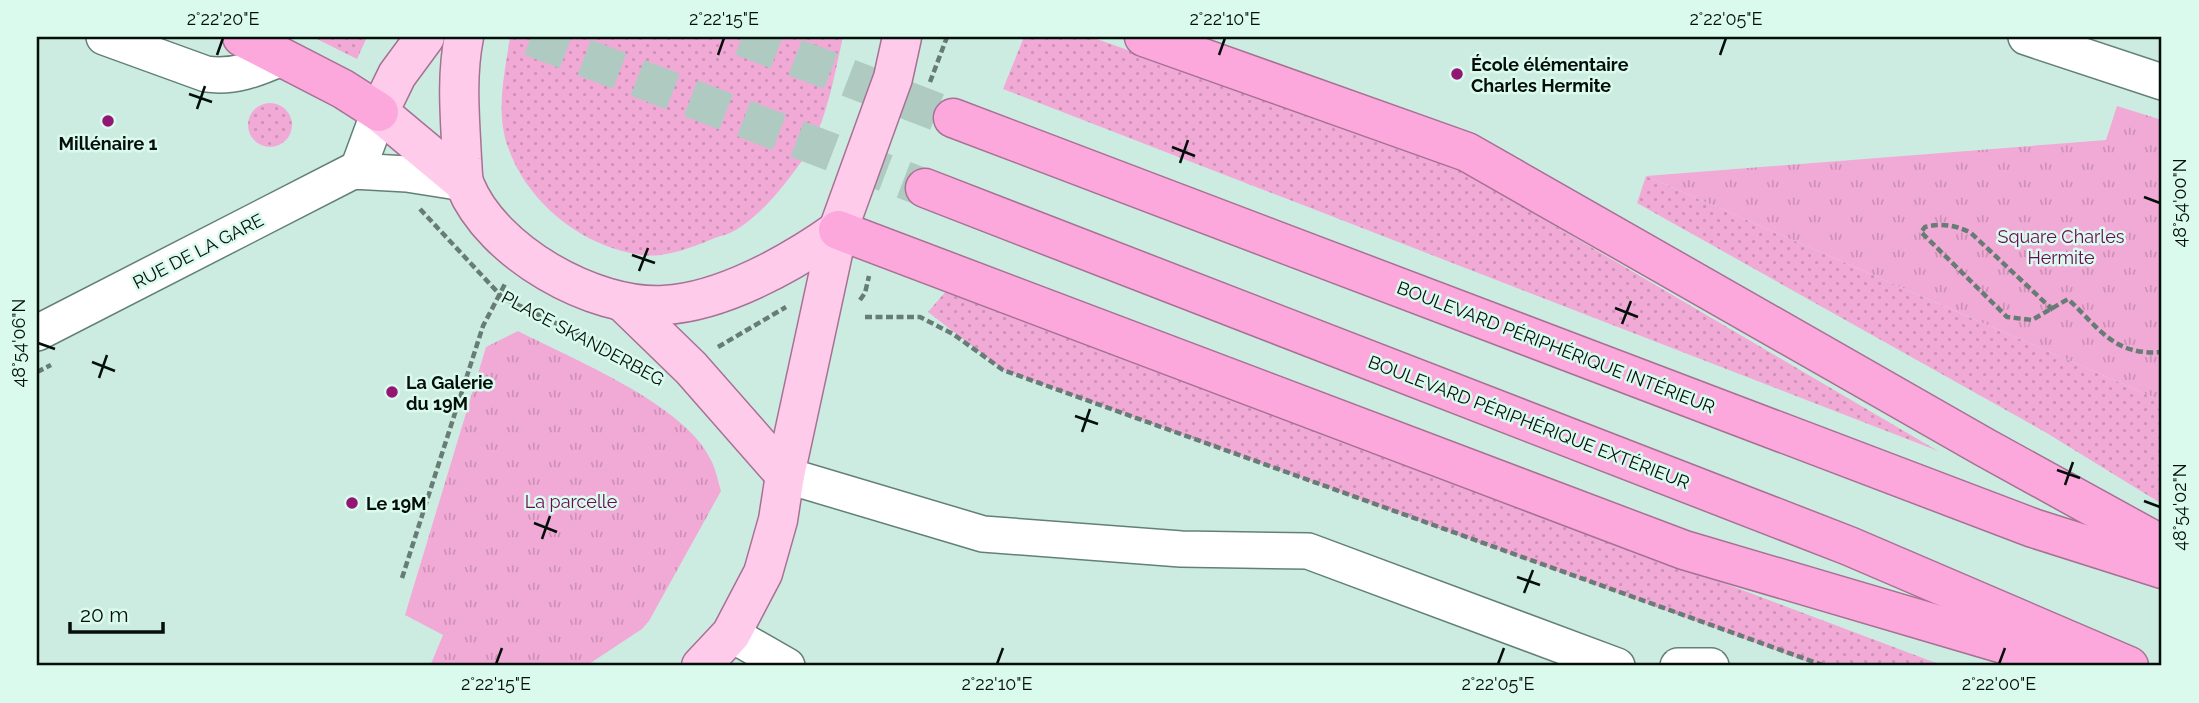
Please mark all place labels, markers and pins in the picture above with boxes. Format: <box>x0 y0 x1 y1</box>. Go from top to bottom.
place label: École élémentaire Charles Hermite <box>1471 54 1629 96</box>
marker: École élémentaire Charles Hermite <box>1449 66 1465 82</box>
marker: Millénaire 1 <box>100 113 116 129</box>
place label: Millénaire 1 <box>59 133 158 154</box>
place label: La Galerie du 19M <box>406 372 494 414</box>
marker: La Galerie du 19M <box>384 384 400 400</box>
place label: Le 19M <box>366 493 427 514</box>
marker: Le 19M <box>344 495 360 511</box>

